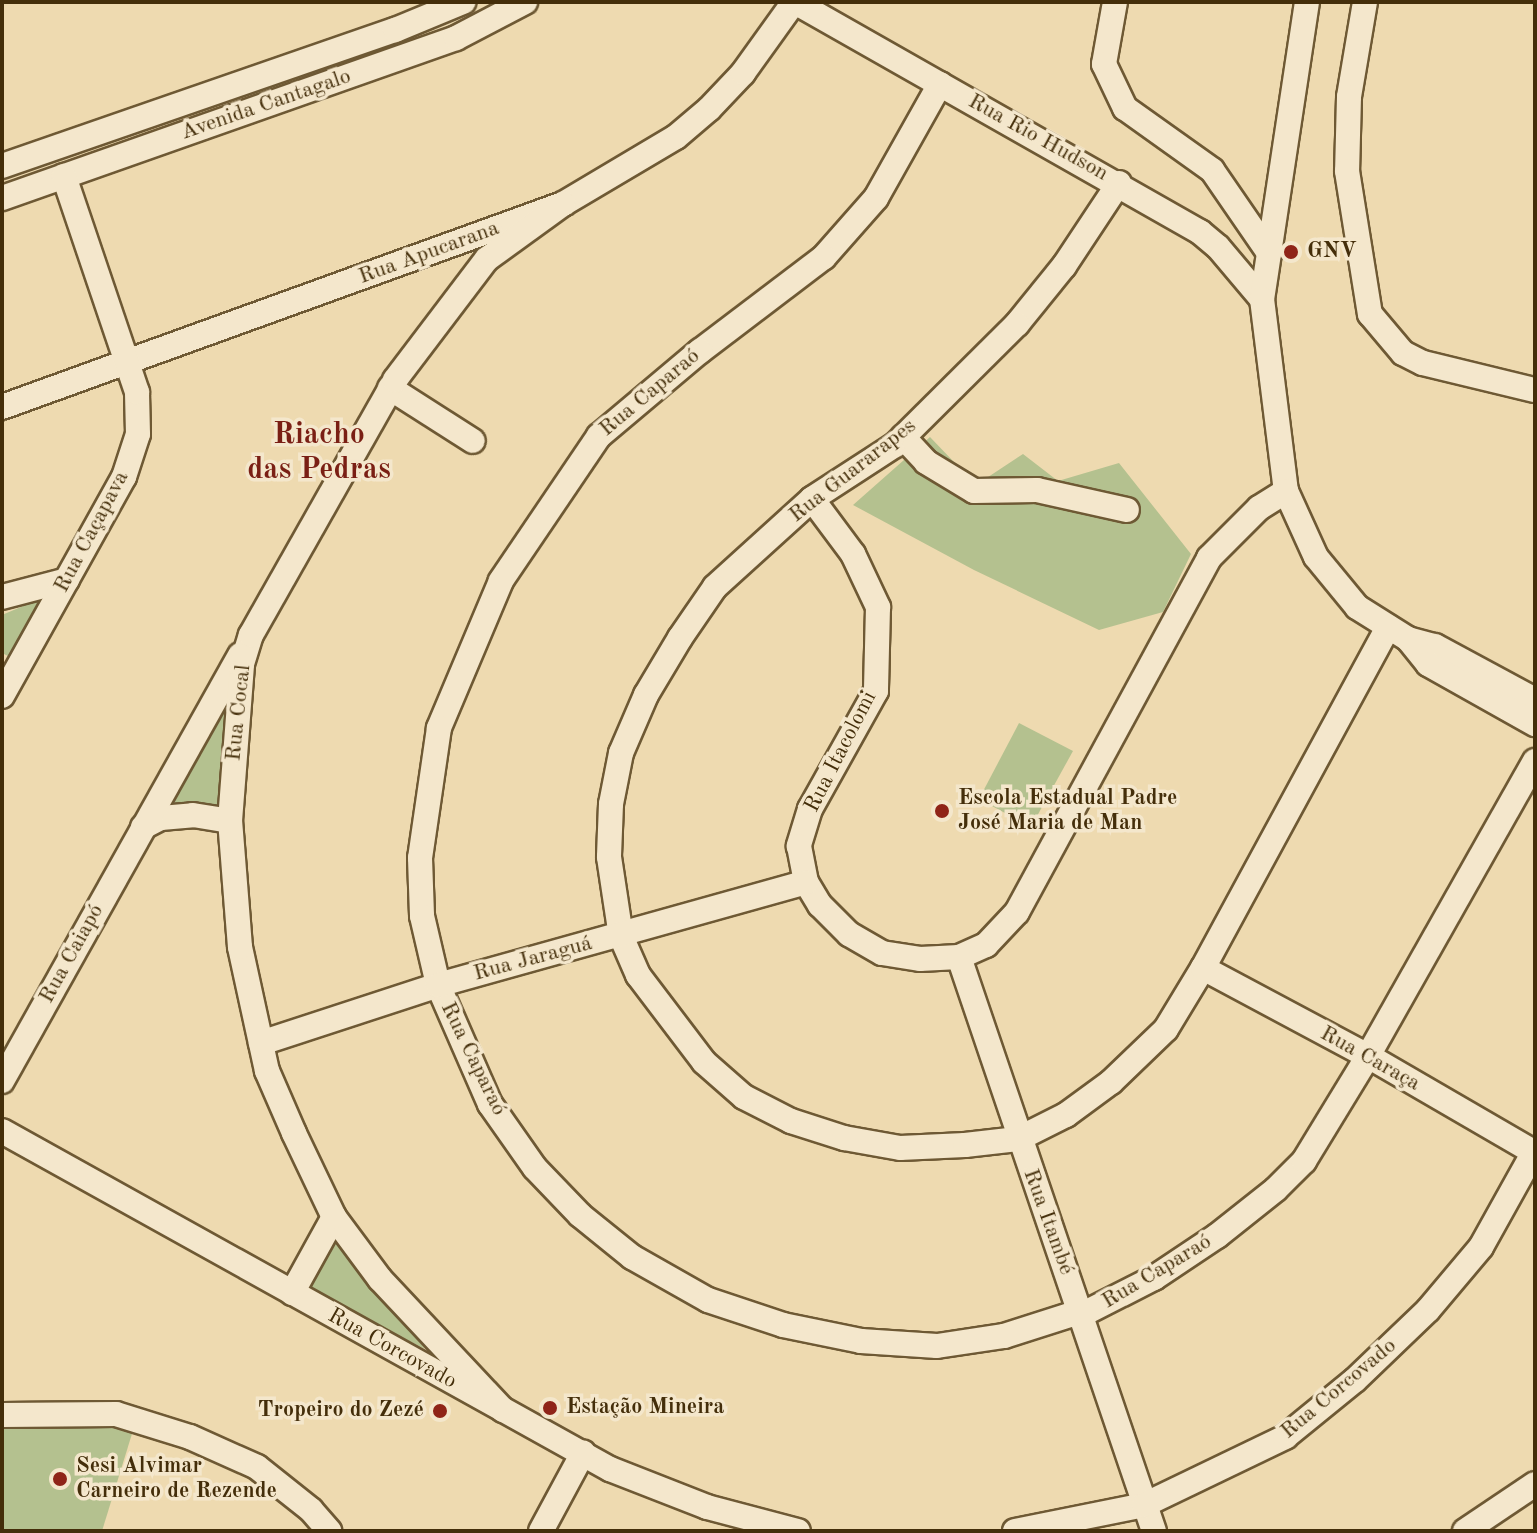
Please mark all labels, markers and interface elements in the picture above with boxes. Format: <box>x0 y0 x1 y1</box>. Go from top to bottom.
street label: Avenida Cantagalo <box>177 64 355 146</box>
street label: Rua Rio Hudson <box>963 89 1113 187</box>
street label: Rua Apucarana <box>355 215 503 291</box>
place label: GNV <box>1307 239 1357 265</box>
marker: GNV <box>1282 243 1300 261</box>
street label: Rua Caparaó <box>594 343 706 443</box>
street label: Rua Guararapes <box>784 413 922 529</box>
district label: Riacho das Pedras <box>247 417 391 488</box>
street label: Rua Caçapava <box>49 467 135 597</box>
street label: Rua Cocal <box>221 664 257 762</box>
street label: Rua Itacolomi <box>799 687 883 817</box>
place label: Escola Estadual Padre José Maria de Man <box>958 785 1177 836</box>
marker: Escola Estadual Padre José Maria de Man <box>933 802 951 820</box>
street label: Rua Caiapó <box>34 900 110 1008</box>
street label: Rua Jaraguá <box>471 931 595 987</box>
street label: Rua Caparaó <box>434 998 512 1120</box>
street label: Rua Caraça <box>1315 1021 1425 1097</box>
street label: Rua Itambé <box>1017 1166 1079 1278</box>
street label: Rua Caparaó <box>1097 1229 1217 1315</box>
street label: Rua Corcovado <box>323 1303 461 1395</box>
street label: Rua Corcovado <box>1276 1333 1402 1445</box>
place label: Estação Mineira <box>566 1395 724 1421</box>
place label: Tropeiro do Zezé <box>258 1398 424 1424</box>
marker: Estação Mineira <box>541 1399 559 1417</box>
marker: Tropeiro do Zezé <box>431 1402 449 1420</box>
place label: Sesi Alvimar Carneiro de Rezende <box>76 1453 277 1504</box>
marker: Sesi Alvimar Carneiro de Rezende <box>51 1470 69 1488</box>

